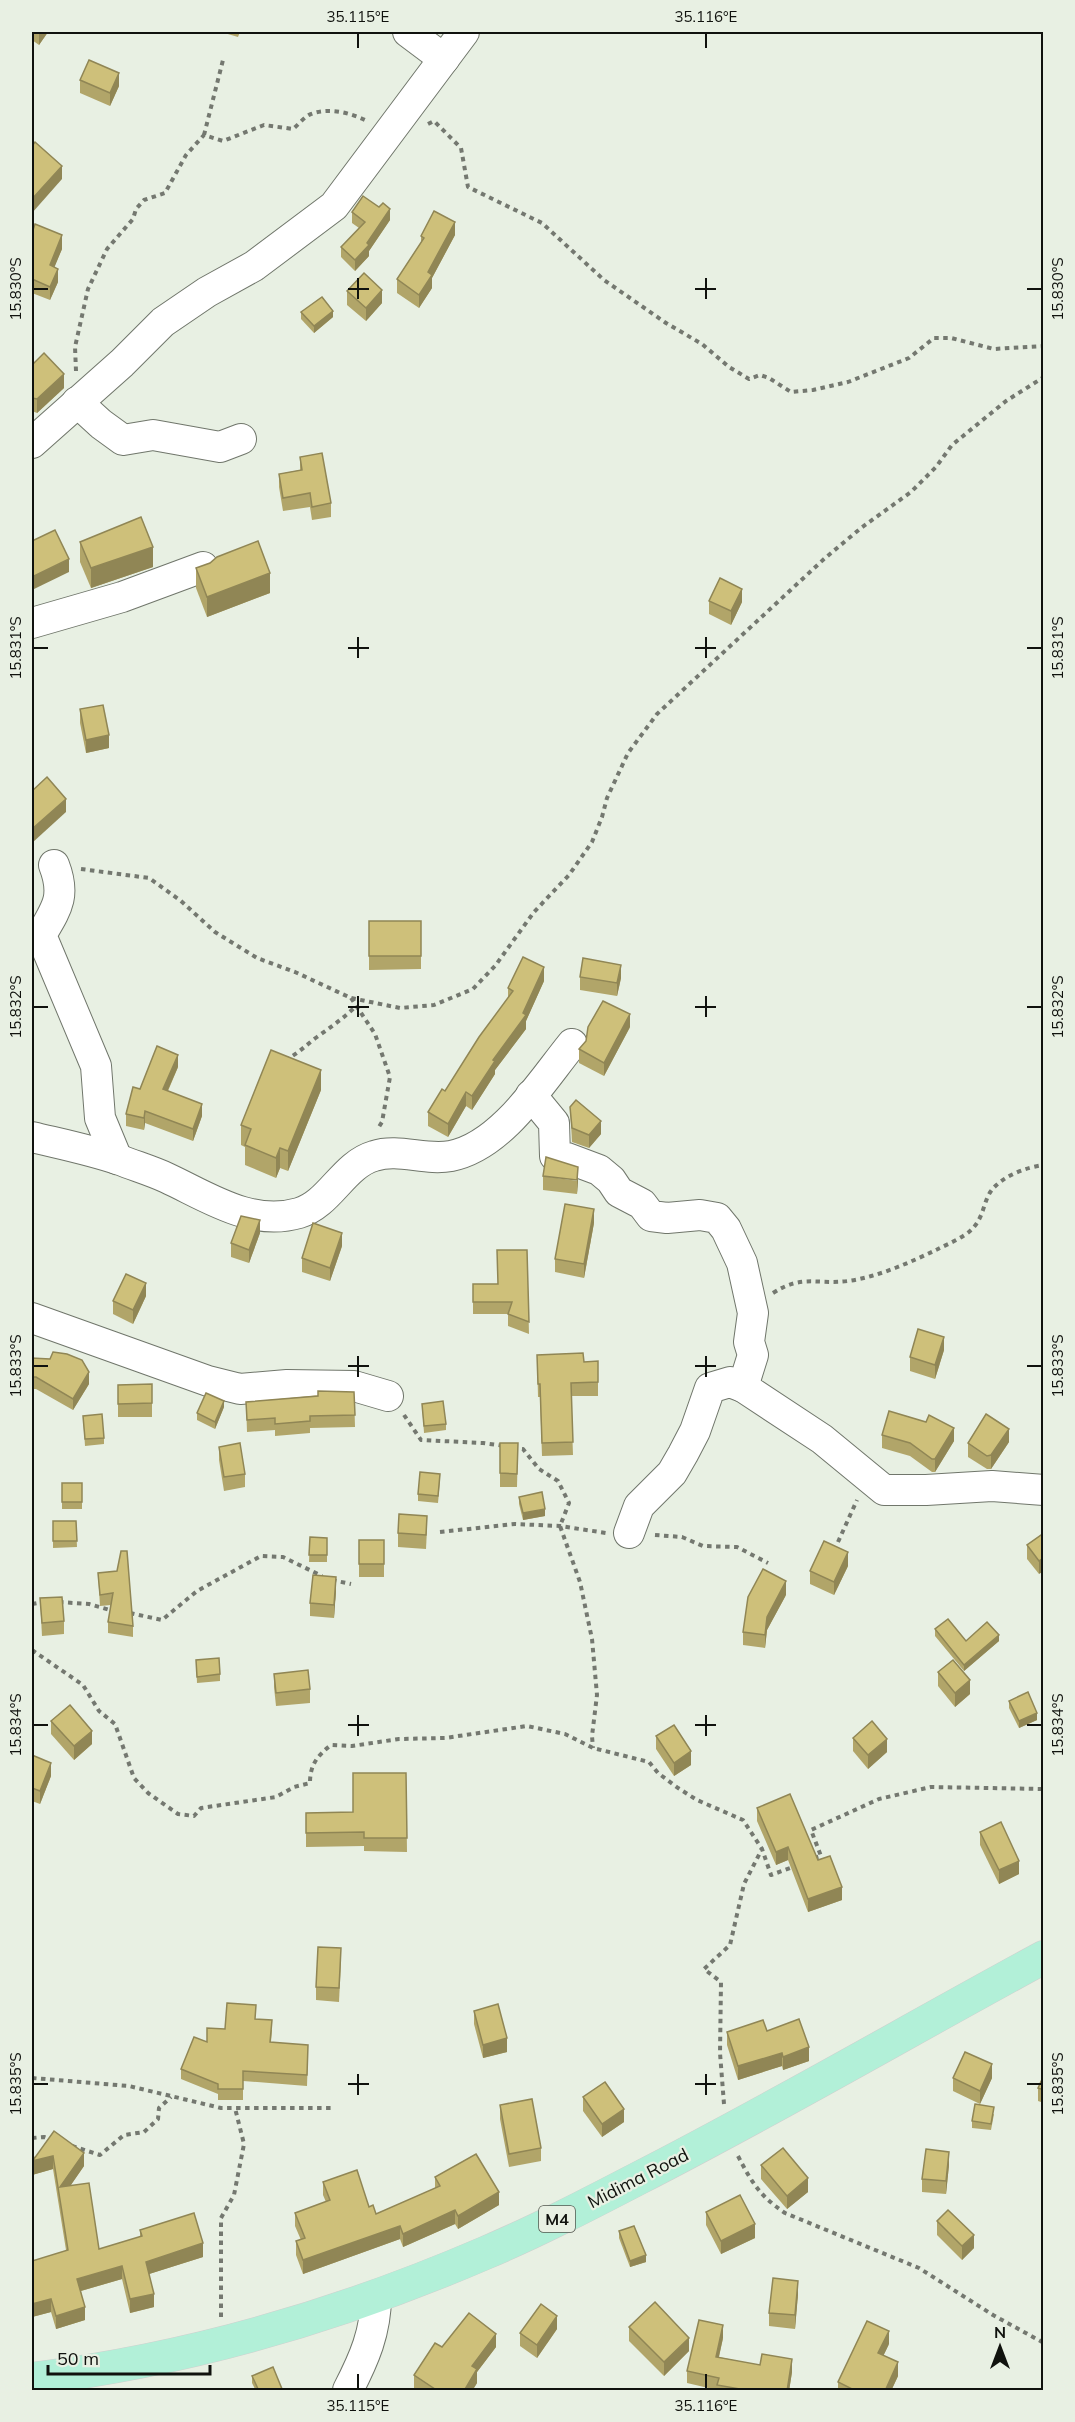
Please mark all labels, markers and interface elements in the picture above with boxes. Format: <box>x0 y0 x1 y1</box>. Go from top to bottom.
text: 35.115°E <box>327 7 390 26</box>
text: 35.116°E <box>675 7 738 26</box>
text: 15.830°S <box>6 257 25 321</box>
text: 15.830°S <box>1048 257 1067 321</box>
text: 15.831°S <box>6 616 25 680</box>
text: 15.831°S <box>1048 616 1067 680</box>
text: 15.832°S <box>6 975 25 1039</box>
text: 15.832°S <box>1048 975 1067 1039</box>
text: 15.833°S <box>6 1334 25 1398</box>
text: 15.833°S <box>1048 1334 1067 1398</box>
text: 15.834°S <box>6 1693 25 1757</box>
text: 15.834°S <box>1048 1693 1067 1757</box>
text: 15.835°S <box>6 2052 25 2116</box>
text: 15.835°S <box>1048 2052 1067 2116</box>
street label: Midima Road <box>584 2143 692 2213</box>
road number: M4 <box>539 2206 575 2232</box>
north arrow <box>970 2317 1030 2377</box>
text: N <box>994 2322 1006 2342</box>
scale bar <box>48 2338 210 2376</box>
text: 50 m <box>57 2347 99 2370</box>
text: 35.115°E <box>327 2396 390 2415</box>
text: 35.116°E <box>675 2396 738 2415</box>

